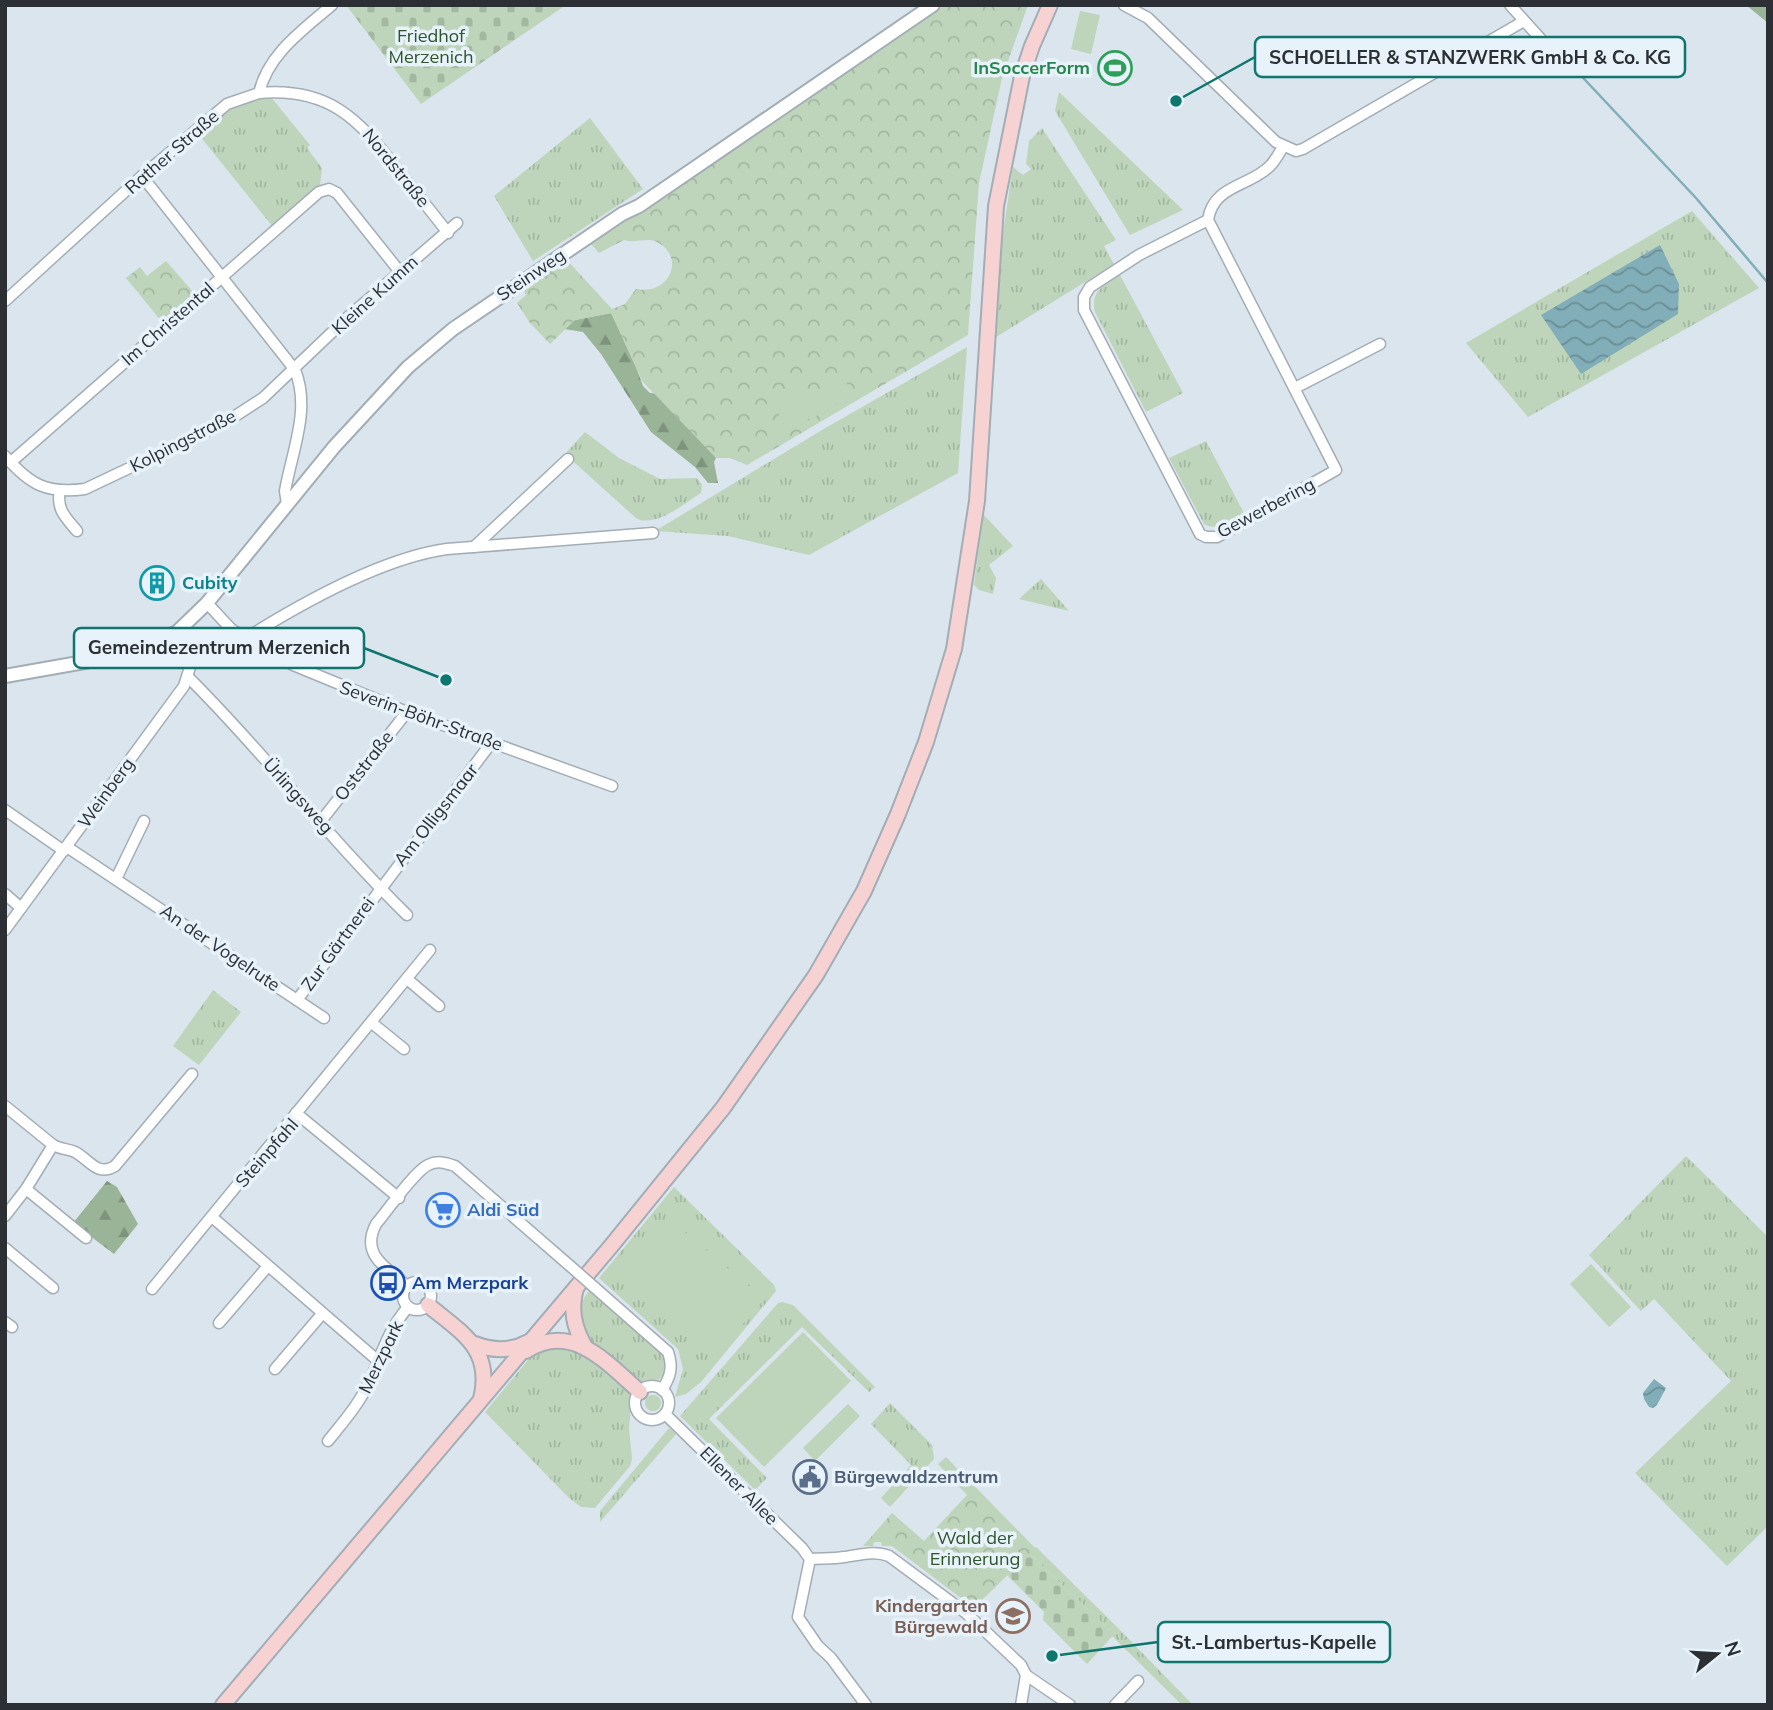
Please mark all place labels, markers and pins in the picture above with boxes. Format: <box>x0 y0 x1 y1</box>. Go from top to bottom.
callout: SCHOELLER & STANZWERK GmbH & Co. KG <box>1255 37 1685 77</box>
sports icon: InSoccerForm <box>1096 49 1134 87</box>
place label: InSoccerForm <box>973 56 1090 79</box>
building icon: Cubity <box>138 564 176 602</box>
place label: Cubity <box>182 571 238 594</box>
callout: Gemeindezentrum Merzenich <box>74 628 364 668</box>
supermarket icon: Aldi Süd <box>424 1191 462 1229</box>
place label: Aldi Süd <box>467 1198 540 1221</box>
bus stop icon: Am Merzpark <box>369 1264 407 1302</box>
place label: Am Merzpark <box>412 1271 529 1294</box>
public building icon: Bürgewaldzentrum <box>791 1458 829 1496</box>
place label: Bürgewaldzentrum <box>834 1465 999 1488</box>
place label: Kindergarten Bürgewald <box>875 1594 988 1638</box>
school or university icon: Kindergarten Bürgewald <box>994 1597 1032 1635</box>
callout: St.-Lambertus-Kapelle <box>1158 1622 1390 1662</box>

